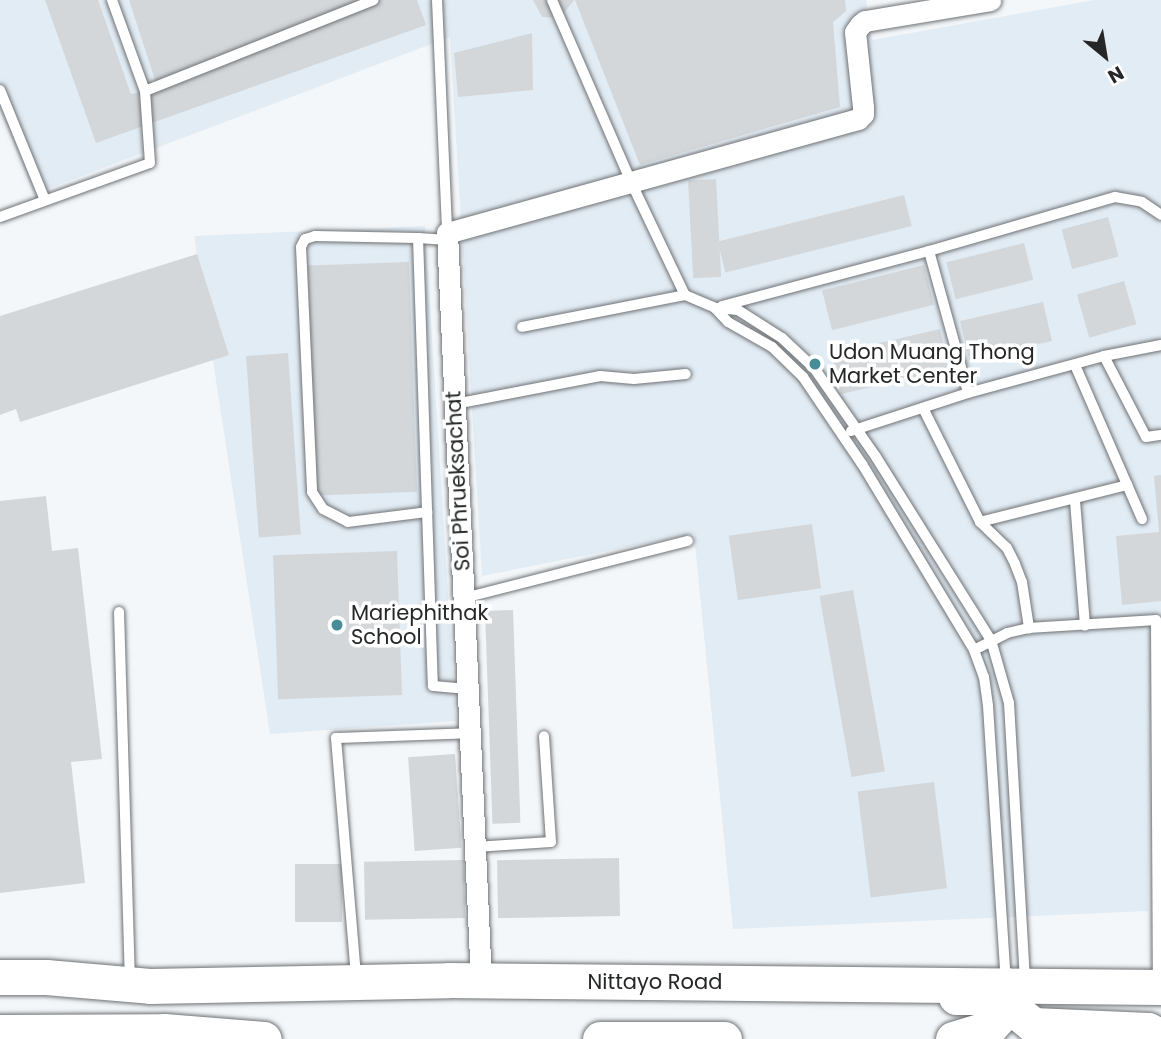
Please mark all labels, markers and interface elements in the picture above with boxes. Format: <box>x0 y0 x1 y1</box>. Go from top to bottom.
north arrow <box>1070 21 1140 91</box>
text: N <box>1103 59 1129 90</box>
place label: Udon Muang Thong Market Center <box>829 339 1035 389</box>
marker: Udon Muang Thong Market Center <box>807 356 823 372</box>
street label: Soi Phrueksachat <box>441 390 475 572</box>
place label: Mariephithak School <box>351 600 488 650</box>
marker: Mariephithak School <box>329 617 345 633</box>
street label: Nittayo Road <box>588 969 722 995</box>

